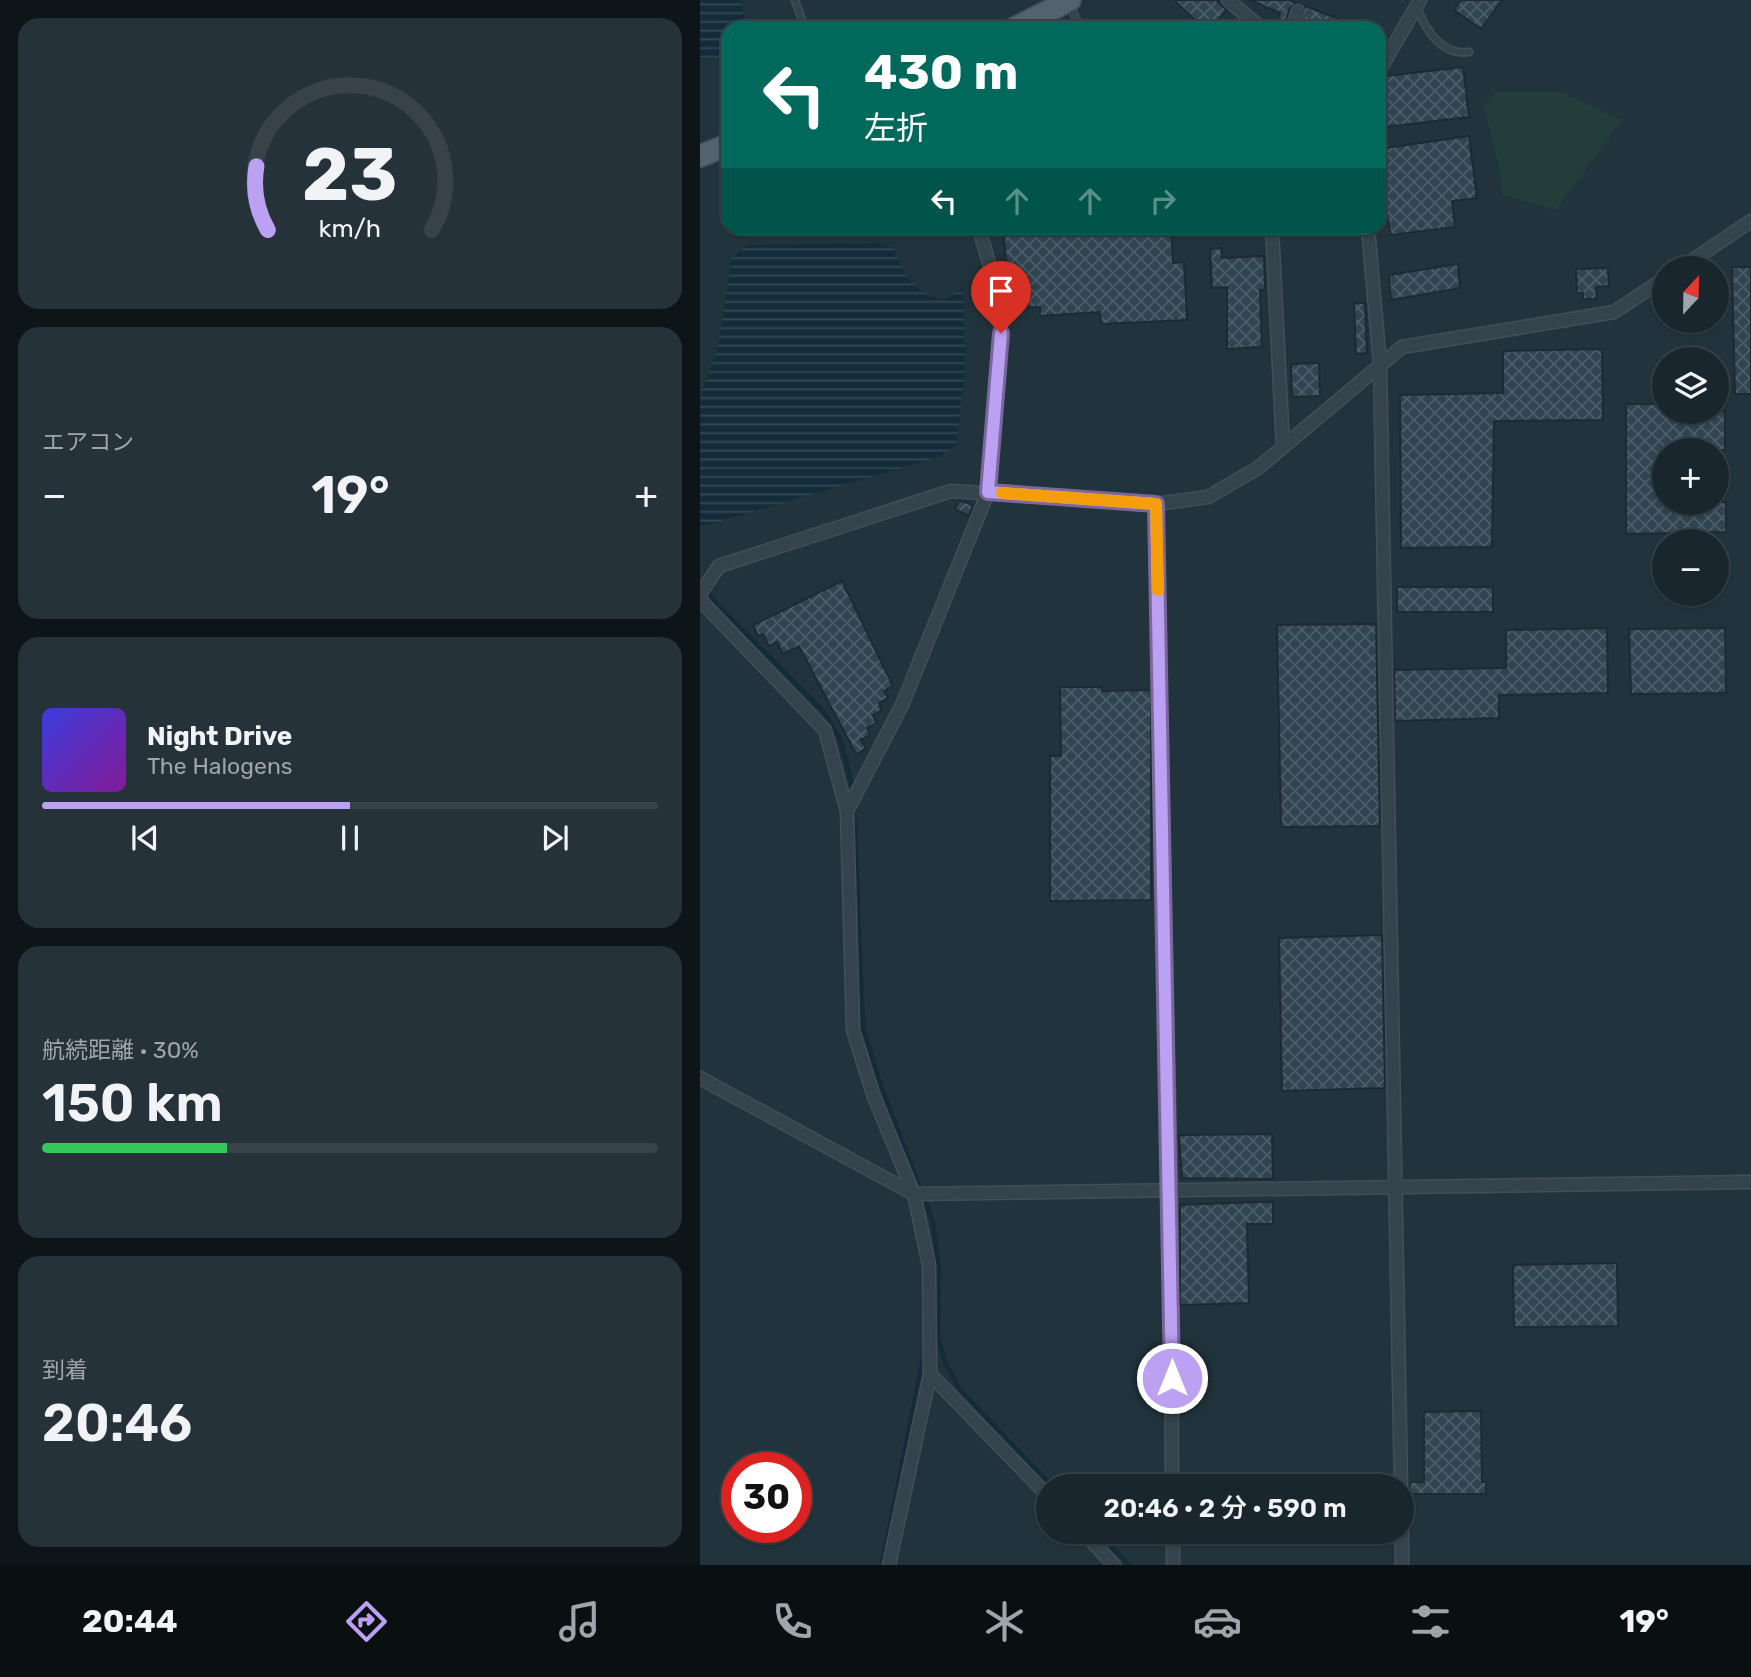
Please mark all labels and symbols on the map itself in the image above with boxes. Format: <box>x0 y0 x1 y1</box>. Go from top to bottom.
north arrow <box>1652 256 1729 332</box>
pin <box>971 261 1031 333</box>
position arrow <box>1135 1341 1209 1415</box>
speed limit sign: 30 <box>721 1452 812 1543</box>

